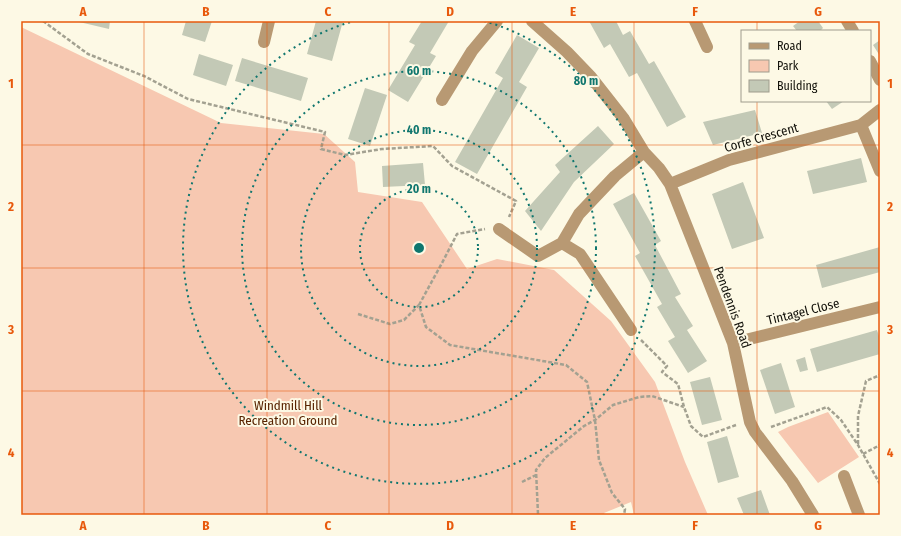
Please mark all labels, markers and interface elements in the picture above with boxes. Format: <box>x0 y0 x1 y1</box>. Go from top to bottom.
text: A <box>78 4 87 19</box>
text: B <box>202 4 210 19</box>
text: C <box>325 4 332 19</box>
text: D <box>446 4 454 19</box>
text: E <box>570 4 576 19</box>
text: F <box>692 4 698 19</box>
text: G <box>814 4 822 19</box>
legend <box>741 30 871 102</box>
text: Road <box>777 39 802 53</box>
text: Park <box>777 59 799 73</box>
text: 60 m <box>407 64 431 78</box>
text: 80 m <box>574 74 598 88</box>
text: 1 <box>8 76 14 91</box>
text: 1 <box>887 76 893 91</box>
text: Building <box>777 79 818 93</box>
street label: Corfe Crescent <box>722 120 801 155</box>
text: 40 m <box>407 123 431 137</box>
text: 20 m <box>406 182 431 196</box>
text: 2 <box>7 199 14 214</box>
text: 2 <box>886 199 893 214</box>
centre of rings <box>412 241 426 255</box>
street label: Pendennis Road <box>711 264 754 350</box>
street label: Tintagel Close <box>765 295 841 328</box>
text: 3 <box>7 322 14 337</box>
text: 3 <box>886 322 893 337</box>
park label: Windmill Hill Recreation Ground <box>238 398 338 428</box>
text: 4 <box>8 445 15 460</box>
text: 4 <box>887 445 894 460</box>
text: A <box>78 518 87 533</box>
text: B <box>202 518 210 533</box>
text: C <box>325 518 332 533</box>
text: D <box>446 518 454 533</box>
text: E <box>570 518 576 533</box>
text: F <box>692 518 698 533</box>
text: G <box>814 518 822 533</box>

